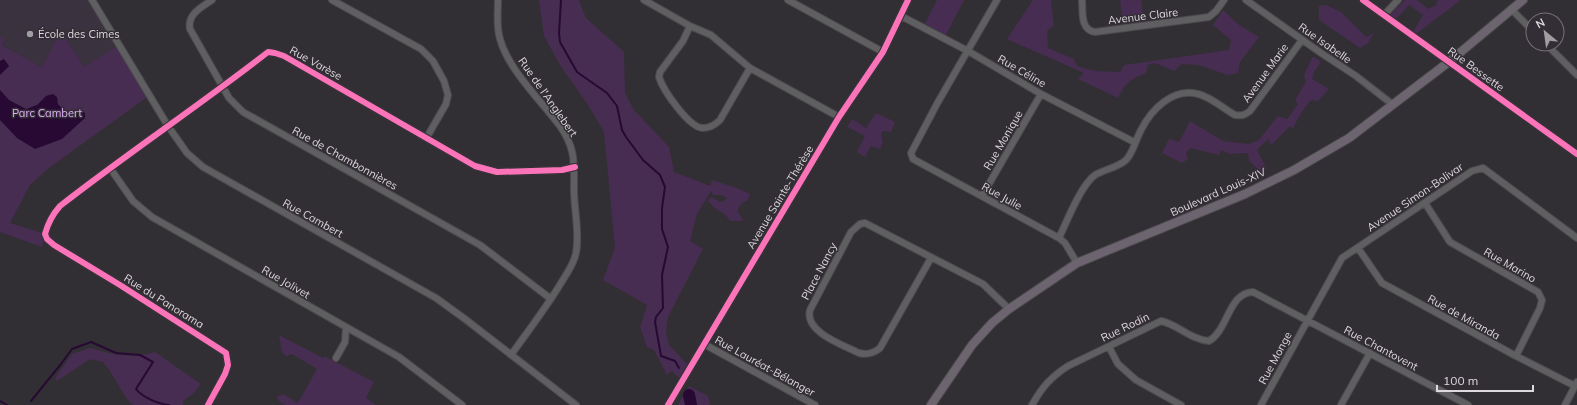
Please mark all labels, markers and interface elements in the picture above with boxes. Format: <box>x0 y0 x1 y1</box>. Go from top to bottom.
street label: Avenue Claire <box>1107 5 1179 27</box>
north arrow <box>1525 12 1565 52</box>
text: N <box>1533 15 1547 31</box>
street label: Rue Isabelle <box>1296 20 1354 66</box>
place label: École des Cimes <box>38 27 120 41</box>
marker: École des Cimes <box>25 29 35 39</box>
street label: Avenue Marie <box>1239 41 1291 105</box>
street label: Rue Varèse <box>287 43 345 83</box>
street label: Rue Bessette <box>1445 44 1507 94</box>
street label: Rue Céline <box>995 52 1049 90</box>
street label: Rue de l'Anglebert <box>515 55 581 140</box>
park label: Parc Cambert <box>12 106 82 120</box>
street label: Rue Monique <box>980 108 1026 172</box>
street label: Rue de Chambonnières <box>290 123 400 193</box>
street label: Avenue Sainte-Thérèse <box>744 143 816 251</box>
street label: Avenue Simon-Bolivar <box>1364 160 1466 234</box>
street label: Boulevard Louis-XIV <box>1168 165 1268 219</box>
street label: Rue Julie <box>979 179 1025 213</box>
street label: Rue Cambert <box>280 196 346 240</box>
street label: Place Nancy <box>798 240 840 302</box>
street label: Rue Marino <box>1481 244 1539 286</box>
street label: Rue Jolivet <box>259 263 313 302</box>
street label: Rue du Panorama <box>121 271 207 331</box>
street label: Rue de Miranda <box>1425 291 1503 343</box>
street label: Rue Rodin <box>1098 309 1152 345</box>
street label: Rue Chantovent <box>1342 323 1421 373</box>
street label: Rue Monge <box>1255 329 1295 387</box>
street label: Rue Lauréat-Bélanger <box>712 333 818 399</box>
scale bar <box>1437 367 1533 393</box>
text: 100 m <box>1443 373 1478 388</box>

